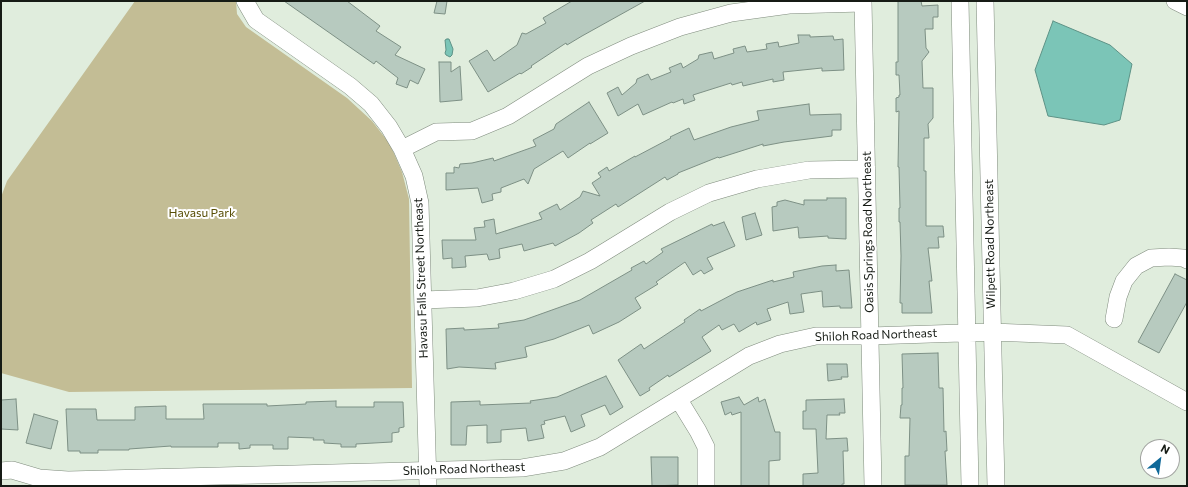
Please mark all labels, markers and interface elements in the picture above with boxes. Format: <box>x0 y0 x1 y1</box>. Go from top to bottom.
street label: Oasis Springs Road Northeast <box>859 151 877 313</box>
street label: Wilpett Road Northeast <box>982 179 998 309</box>
street label: Havasu Falls Street Northeast <box>411 197 431 359</box>
park label: Havasu Park <box>168 206 236 220</box>
street label: Shiloh Road Northeast <box>815 326 937 344</box>
north arrow <box>1140 439 1180 479</box>
text: N <box>1159 441 1172 457</box>
street label: Shiloh Road Northeast <box>403 460 525 478</box>

